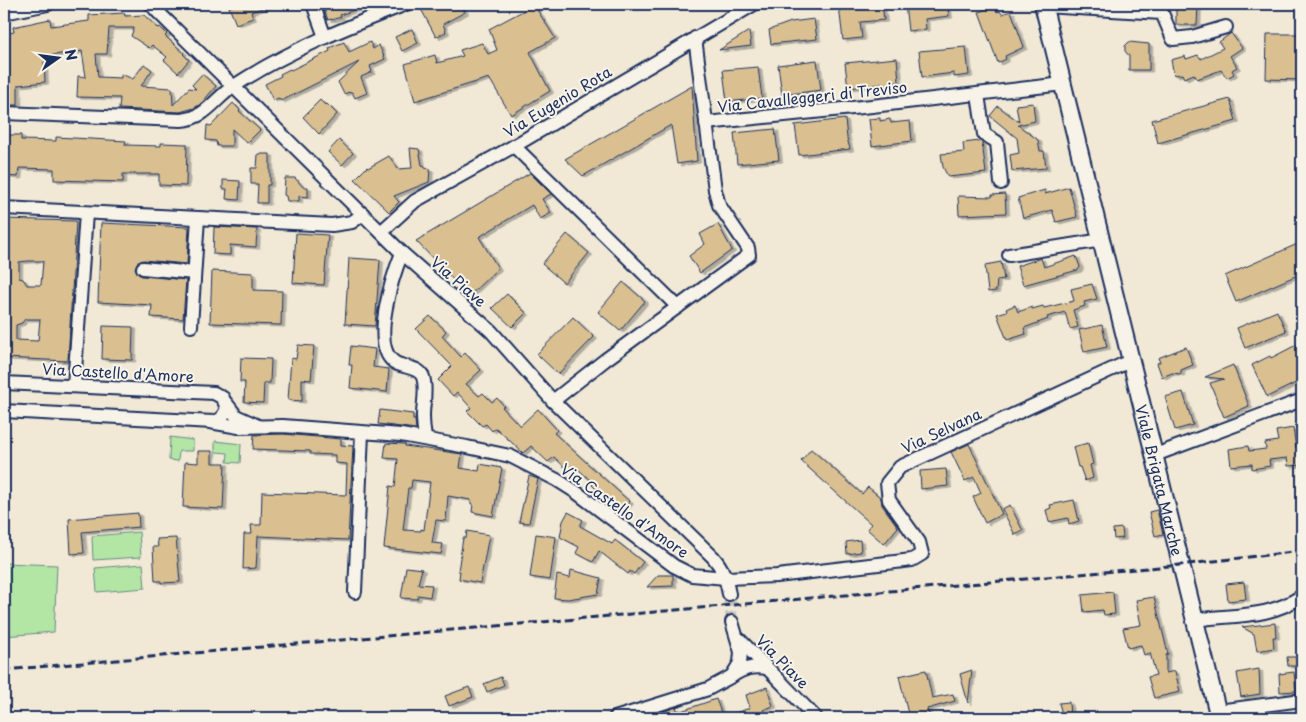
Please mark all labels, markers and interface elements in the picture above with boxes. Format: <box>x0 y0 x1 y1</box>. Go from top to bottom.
north arrow <box>32 32 82 82</box>
text: N <box>60 47 83 63</box>
street label: Via Eugenio Rota <box>498 59 616 142</box>
street label: Via Cavalleggeri di Treviso <box>716 75 908 117</box>
street label: Via Piave <box>426 250 492 312</box>
street label: Via Castello d'Amore <box>42 357 194 387</box>
street label: Via Selvana <box>897 401 985 459</box>
street label: Viale Brigata Marche <box>1131 402 1190 558</box>
street label: Via Castello d'Amore <box>556 457 694 563</box>
street label: Via Piave <box>751 629 815 693</box>

